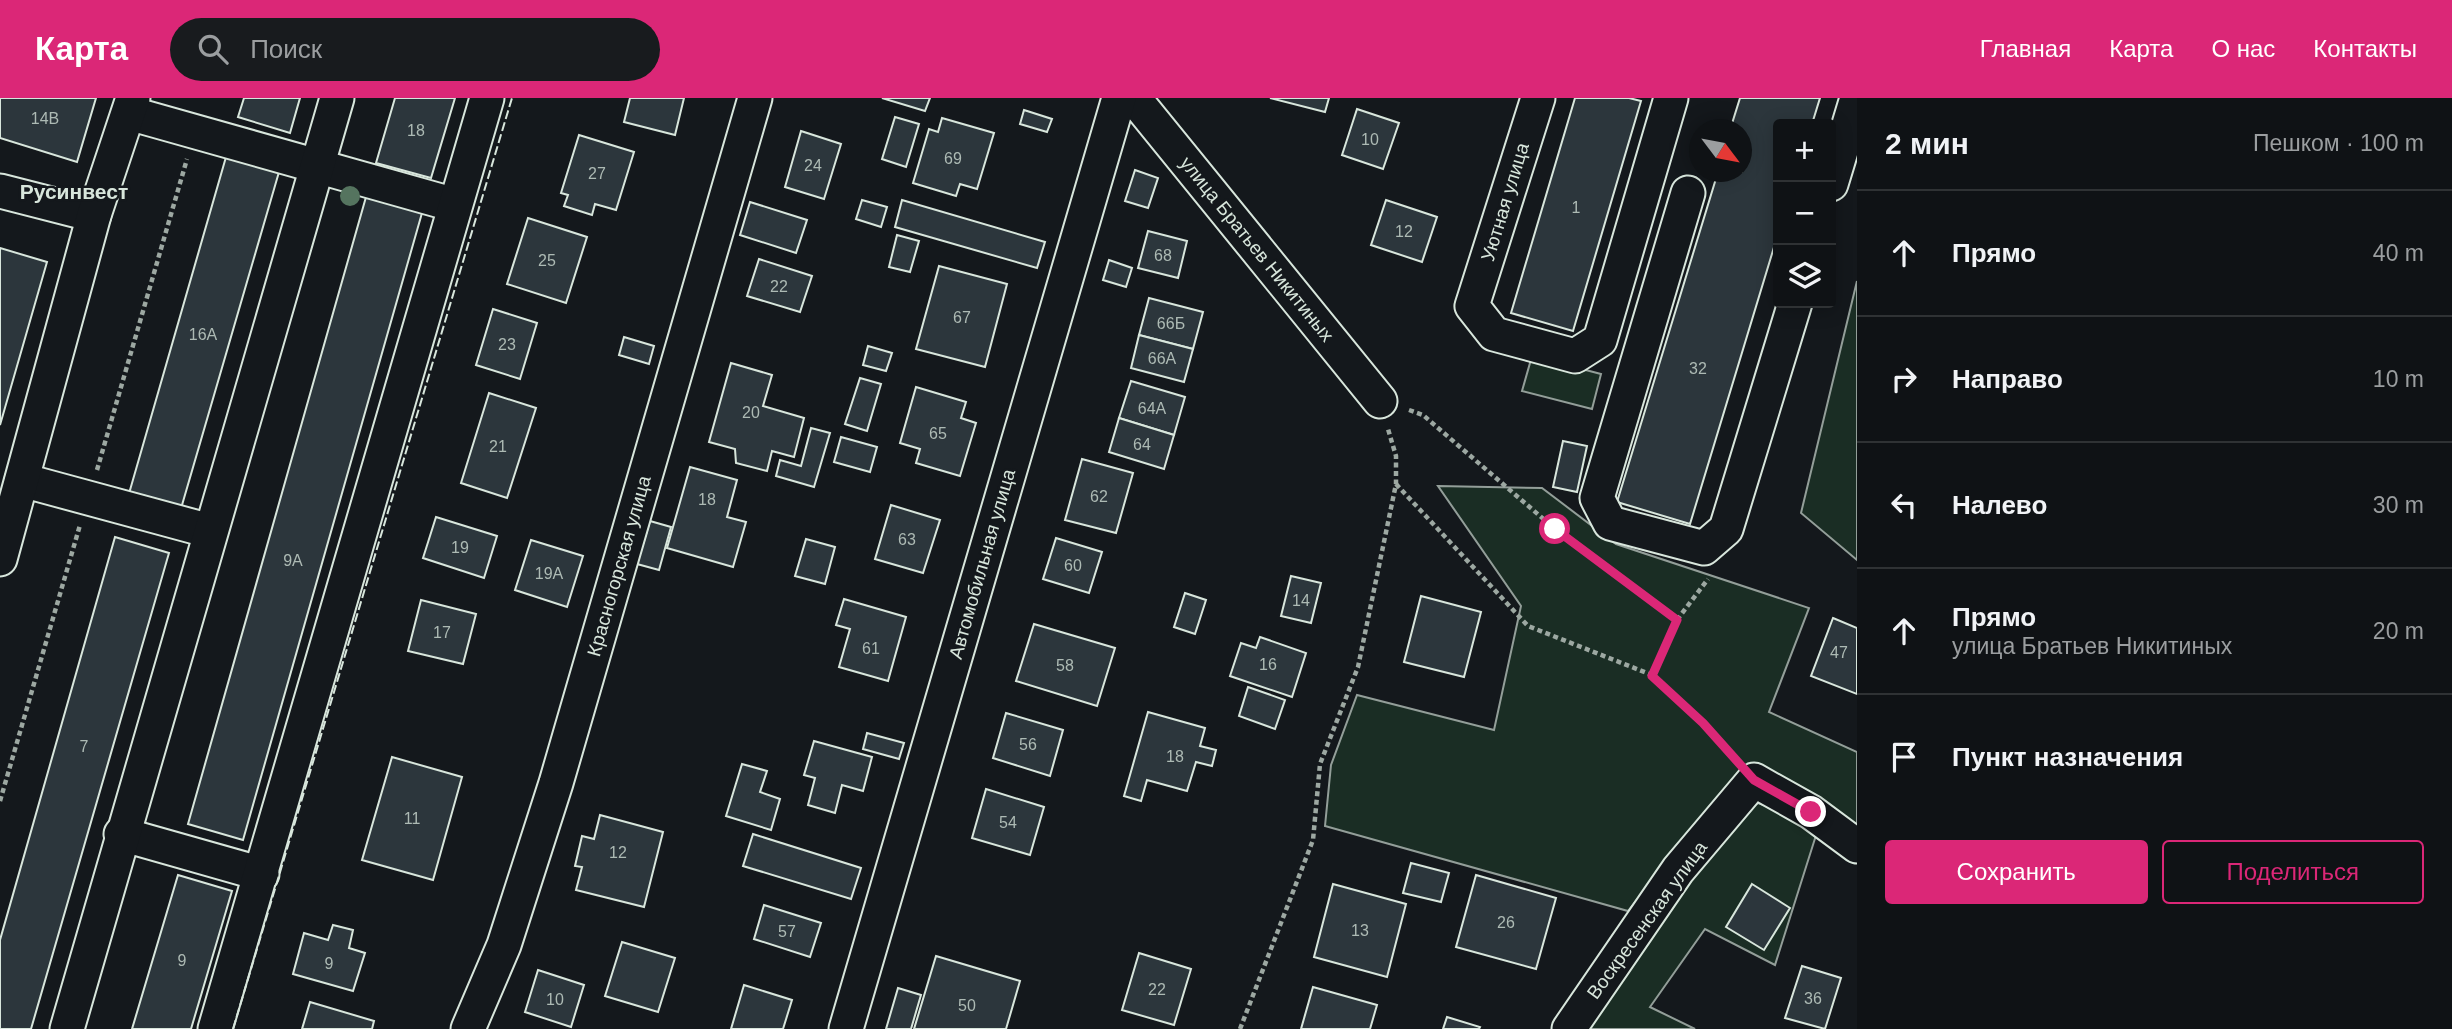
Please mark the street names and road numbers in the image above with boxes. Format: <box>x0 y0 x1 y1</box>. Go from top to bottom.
street label: Уютная улица <box>1477 140 1533 264</box>
street label: улица Братьев Никитиных <box>1176 152 1338 346</box>
street label: Автомобильная улица <box>945 466 1019 661</box>
street label: Красногорская улица <box>583 473 655 659</box>
street label: Воскресенская улица <box>1583 837 1711 1003</box>

